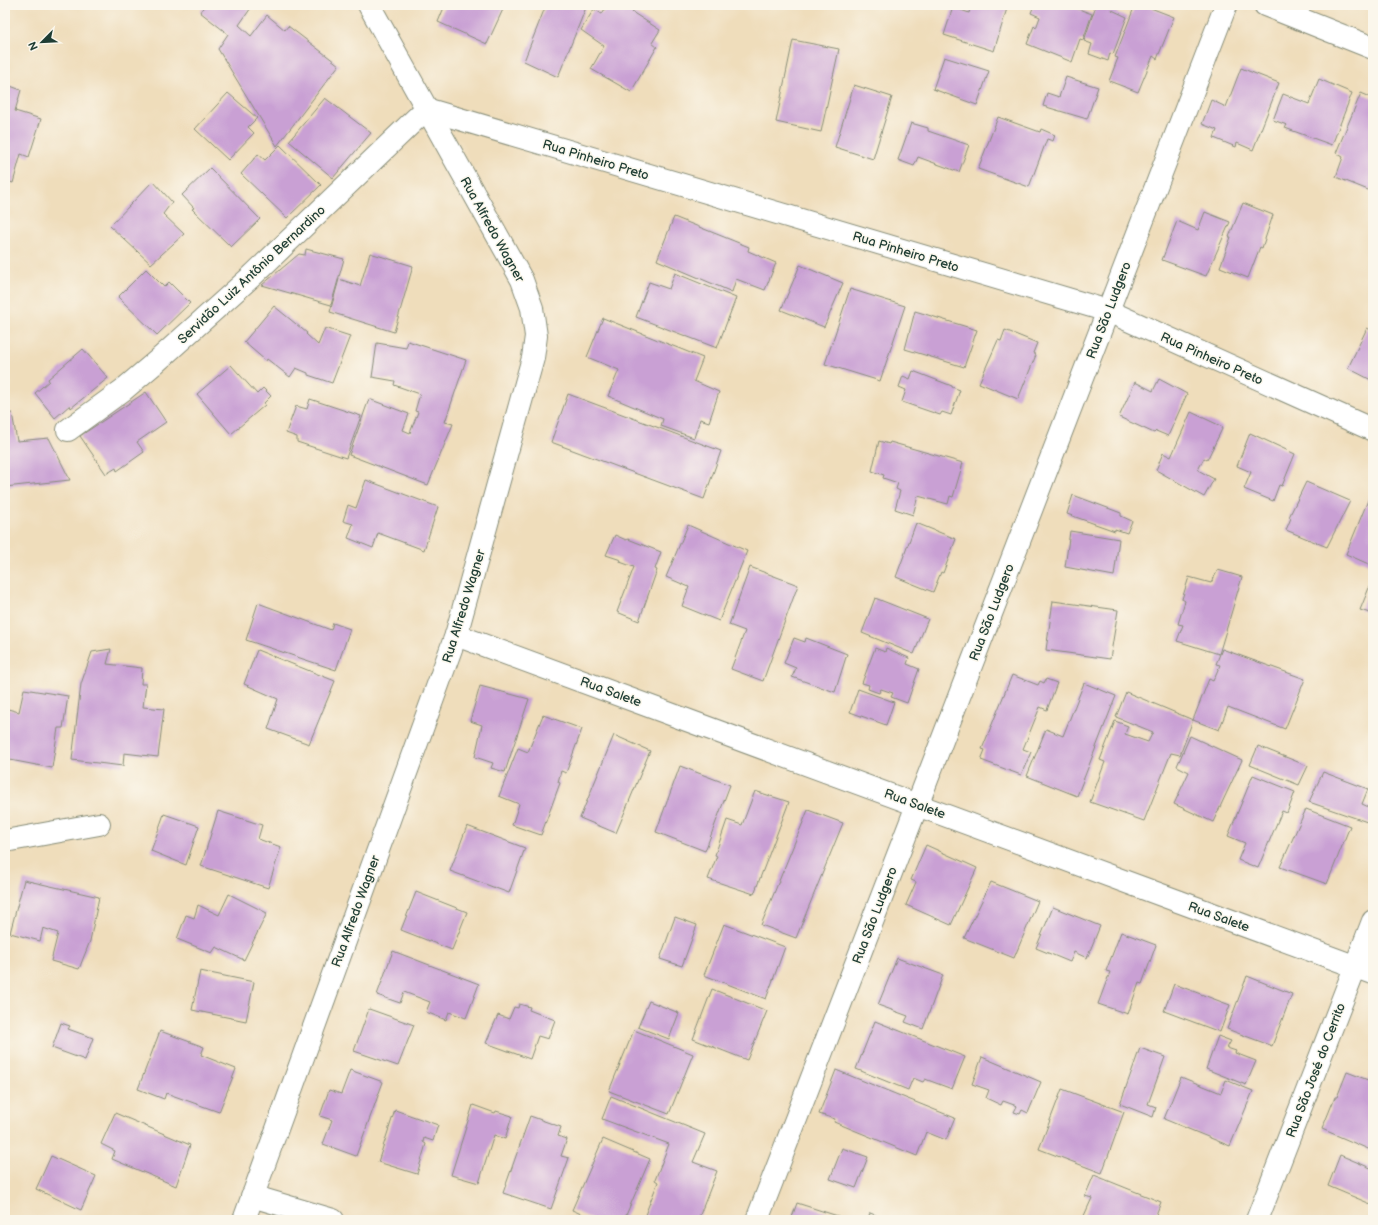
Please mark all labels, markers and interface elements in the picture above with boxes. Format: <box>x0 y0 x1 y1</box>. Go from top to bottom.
north arrow <box>22 22 62 62</box>
text: N <box>26 39 41 52</box>
street label: Rua Pinheiro Preto <box>541 136 651 184</box>
street label: Rua Alfredo Wagner <box>457 174 528 285</box>
street label: Servidão Luiz Antônio Bernardino <box>175 202 329 347</box>
street label: Rua Pinheiro Preto <box>851 228 961 276</box>
street label: Rua São Ludgero <box>1083 260 1135 361</box>
street label: Rua Pinheiro Preto <box>1158 329 1265 389</box>
street label: Rua Alfredo Wagner <box>439 547 489 665</box>
street label: Rua São Ludgero <box>966 562 1018 663</box>
street label: Rua Salete <box>578 673 644 711</box>
street label: Rua Salete <box>882 785 948 823</box>
street label: Rua Alfredo Wagner <box>328 853 384 969</box>
street label: Rua São Ludgero <box>849 865 901 966</box>
street label: Rua Salete <box>1186 898 1252 936</box>
street label: Rua São José do Cerrito <box>1283 1001 1349 1140</box>

